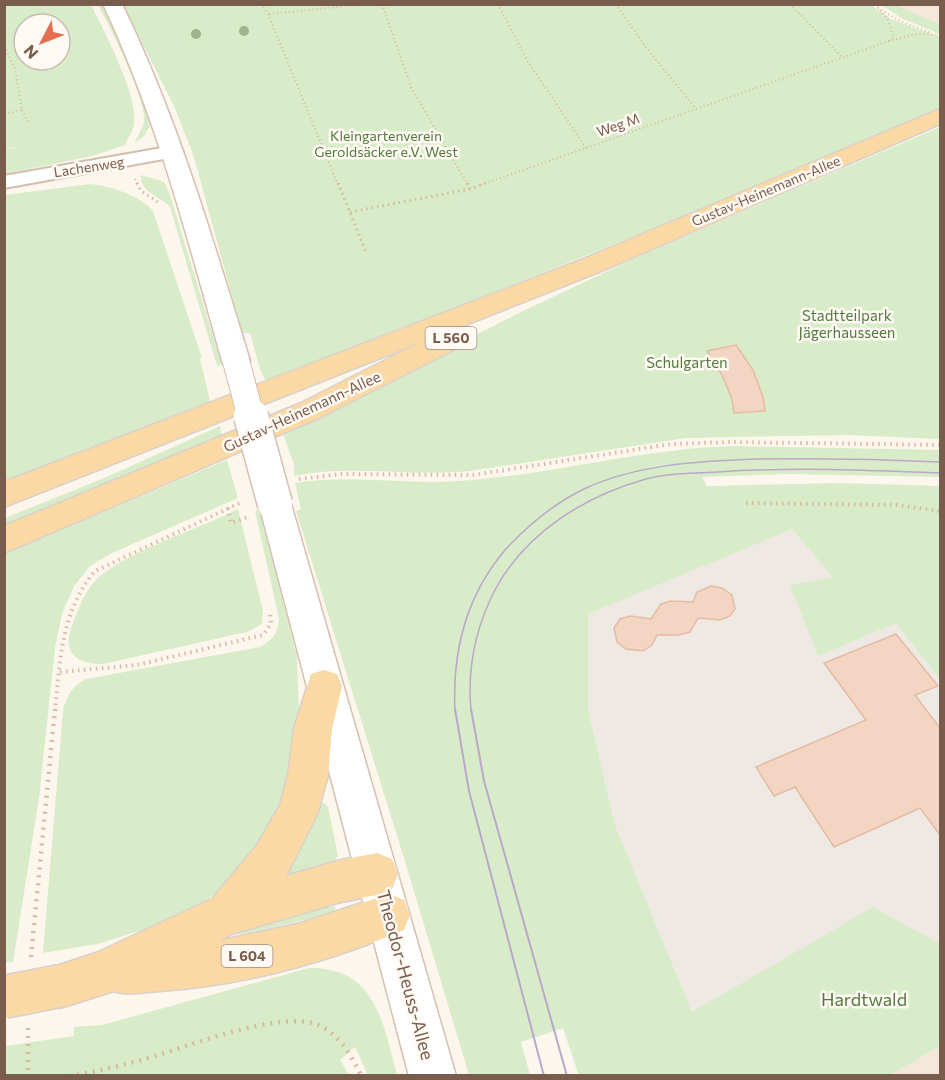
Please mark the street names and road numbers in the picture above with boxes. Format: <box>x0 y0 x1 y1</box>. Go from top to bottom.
street label: Weg M <box>594 109 642 140</box>
street label: Gustav-Heinemann-Allee <box>689 151 843 230</box>
street label: Lachenweg <box>52 152 126 180</box>
road number: L 560 <box>426 327 476 349</box>
street label: Gustav-Heinemann-Allee <box>220 367 383 455</box>
street label: Theodor-Heuss-Allee <box>373 887 439 1062</box>
road number: L 604 <box>222 945 272 967</box>

